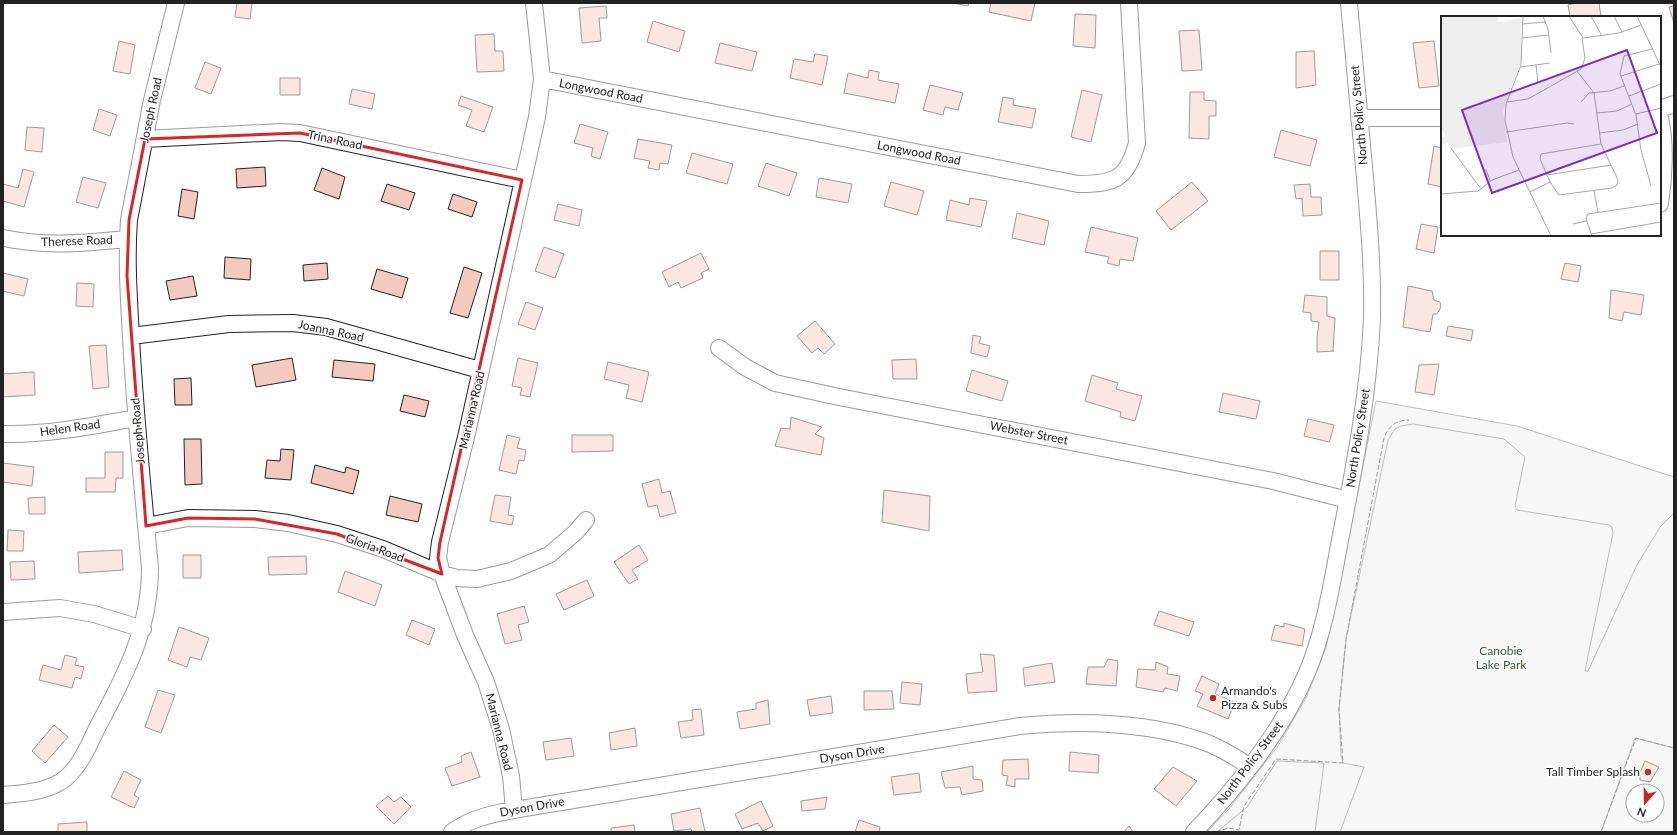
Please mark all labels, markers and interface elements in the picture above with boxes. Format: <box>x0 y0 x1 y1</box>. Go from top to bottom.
inset map <box>1441 16 1661 236</box>
street label: North Policy Street <box>1347 64 1370 165</box>
street label: Longwood Road <box>558 75 644 106</box>
street label: Joseph Road <box>136 76 165 144</box>
street label: Trina Road <box>306 126 364 153</box>
street label: Longwood Road <box>876 137 962 168</box>
street label: Therese Road <box>41 232 113 249</box>
street label: Joanna Road <box>297 316 365 345</box>
street label: Marianna Road <box>455 370 488 450</box>
street label: North Policy Street <box>1342 387 1373 488</box>
street label: Joseph Road <box>127 397 148 465</box>
street label: Helen Road <box>39 416 101 439</box>
street label: Webster Street <box>989 418 1070 448</box>
street label: Gloria Road <box>344 530 407 565</box>
park label: Canobie Lake Park <box>1476 643 1527 672</box>
place label: Armando's Pizza & Subs <box>1221 683 1288 712</box>
street label: Marianna Road <box>483 692 516 772</box>
marker: Armando's Pizza & Subs <box>1208 693 1218 703</box>
street label: North Policy Street <box>1214 718 1286 807</box>
street label: Dyson Drive <box>818 741 885 766</box>
place label: Tall Timber Splash <box>1546 764 1640 779</box>
marker: Tall Timber Splash <box>1643 767 1653 777</box>
north arrow <box>1625 783 1665 823</box>
street label: Dyson Drive <box>498 793 565 820</box>
text: N <box>1635 805 1648 820</box>

